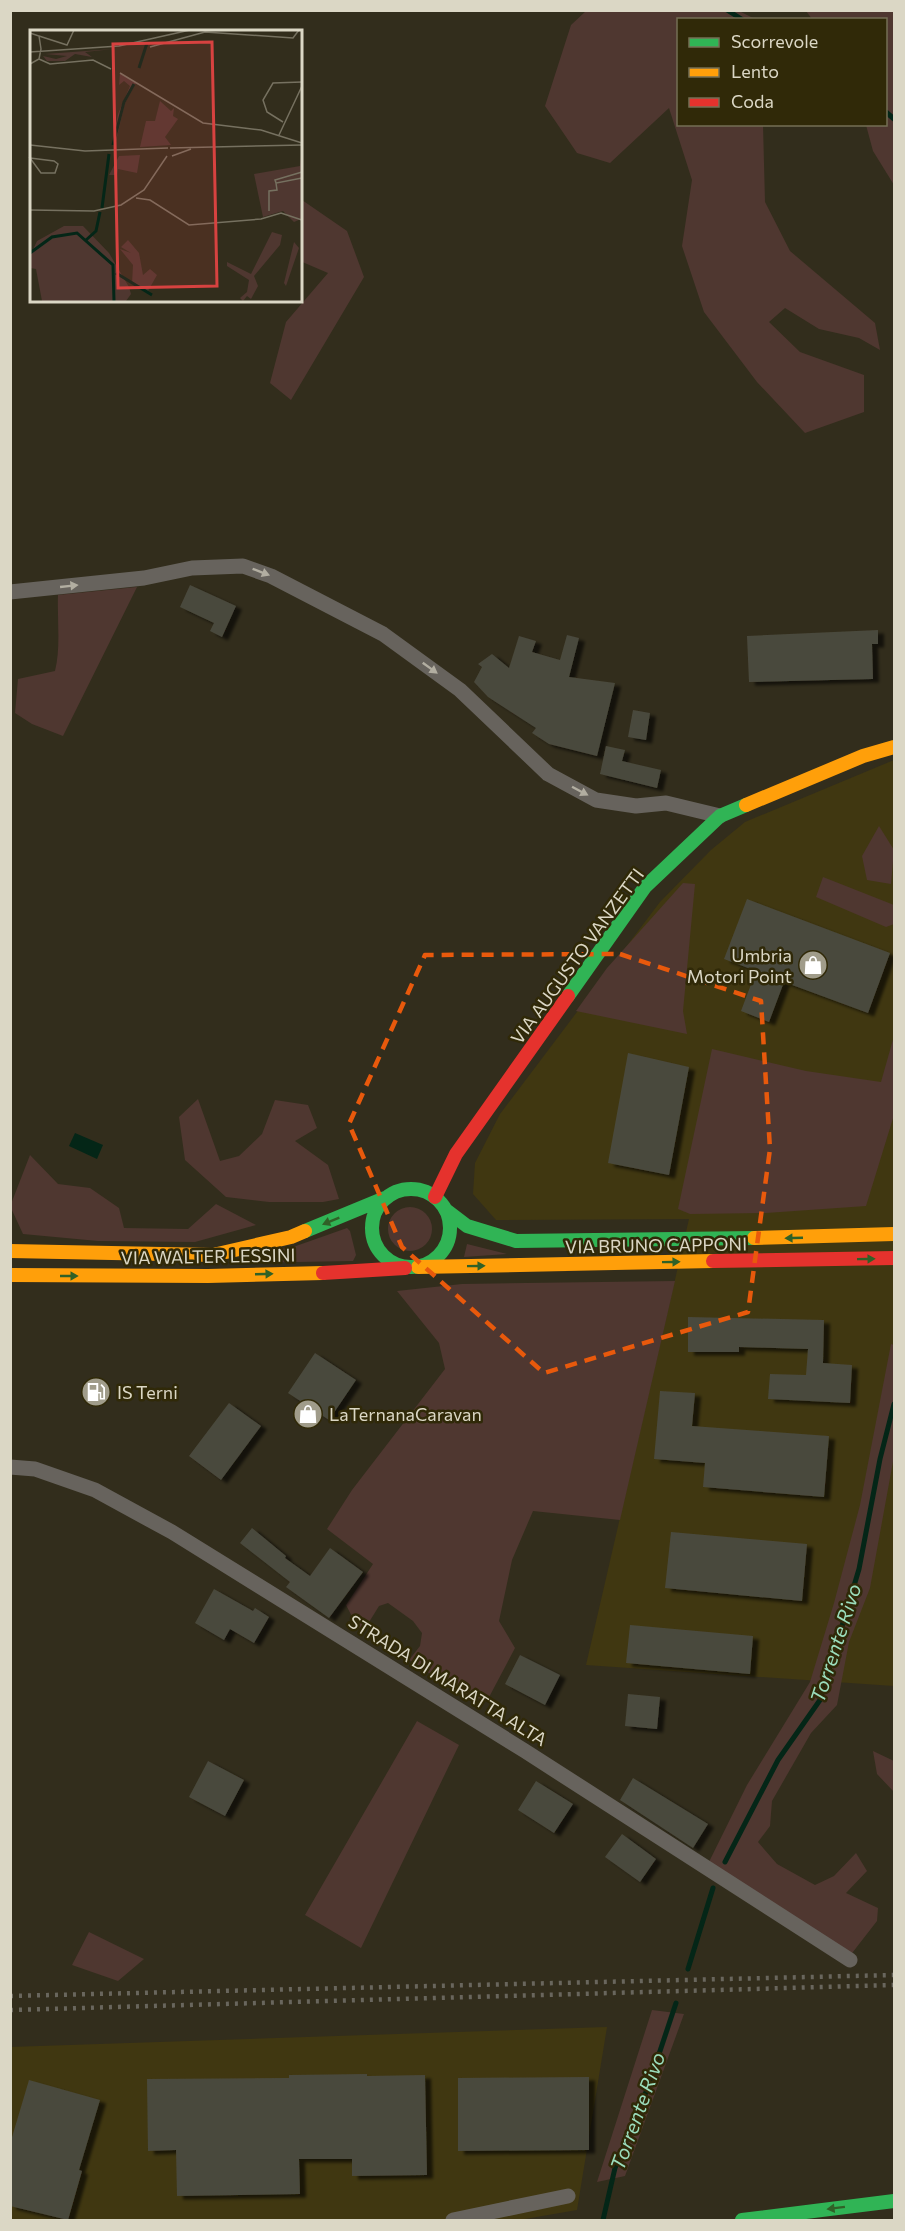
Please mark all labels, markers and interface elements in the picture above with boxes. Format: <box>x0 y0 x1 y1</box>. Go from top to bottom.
legend <box>677 18 887 126</box>
inset map <box>30 30 302 302</box>
text: Scorrevole <box>731 30 818 52</box>
text: Lento <box>731 60 779 82</box>
text: Coda <box>731 90 774 112</box>
one-way arrow <box>252 568 270 578</box>
one-way arrow <box>59 581 78 591</box>
one-way arrow <box>422 662 437 674</box>
one-way arrow <box>572 786 589 796</box>
street label: VIA AUGUSTO VANZETTI <box>506 864 648 1048</box>
place label: Umbria Motori Point <box>687 944 792 987</box>
shop icon: Umbria Motori Point <box>797 949 829 981</box>
one-way arrow <box>322 1217 340 1226</box>
street label: VIA BRUNO CAPPONI <box>565 1232 747 1258</box>
one-way arrow <box>785 1233 804 1242</box>
street label: VIA WALTER LESSINI <box>120 1243 296 1269</box>
one-way arrow <box>857 1254 876 1263</box>
one-way arrow <box>662 1257 681 1267</box>
one-way arrow <box>467 1261 486 1271</box>
one-way arrow <box>254 1269 273 1279</box>
one-way arrow <box>59 1271 78 1281</box>
fuel station icon: IS Terni <box>80 1376 112 1408</box>
place label: IS Terni <box>117 1381 178 1403</box>
shop icon: LaTernanaCaravan <box>292 1398 324 1430</box>
place label: LaTernanaCaravan <box>329 1403 482 1425</box>
water label: Torrente Rivo <box>804 1580 866 1706</box>
street label: STRADA DI MARATTA ALTA <box>345 1610 551 1750</box>
water label: Torrente Rivo <box>605 2049 669 2173</box>
one-way arrow <box>827 2203 846 2212</box>

